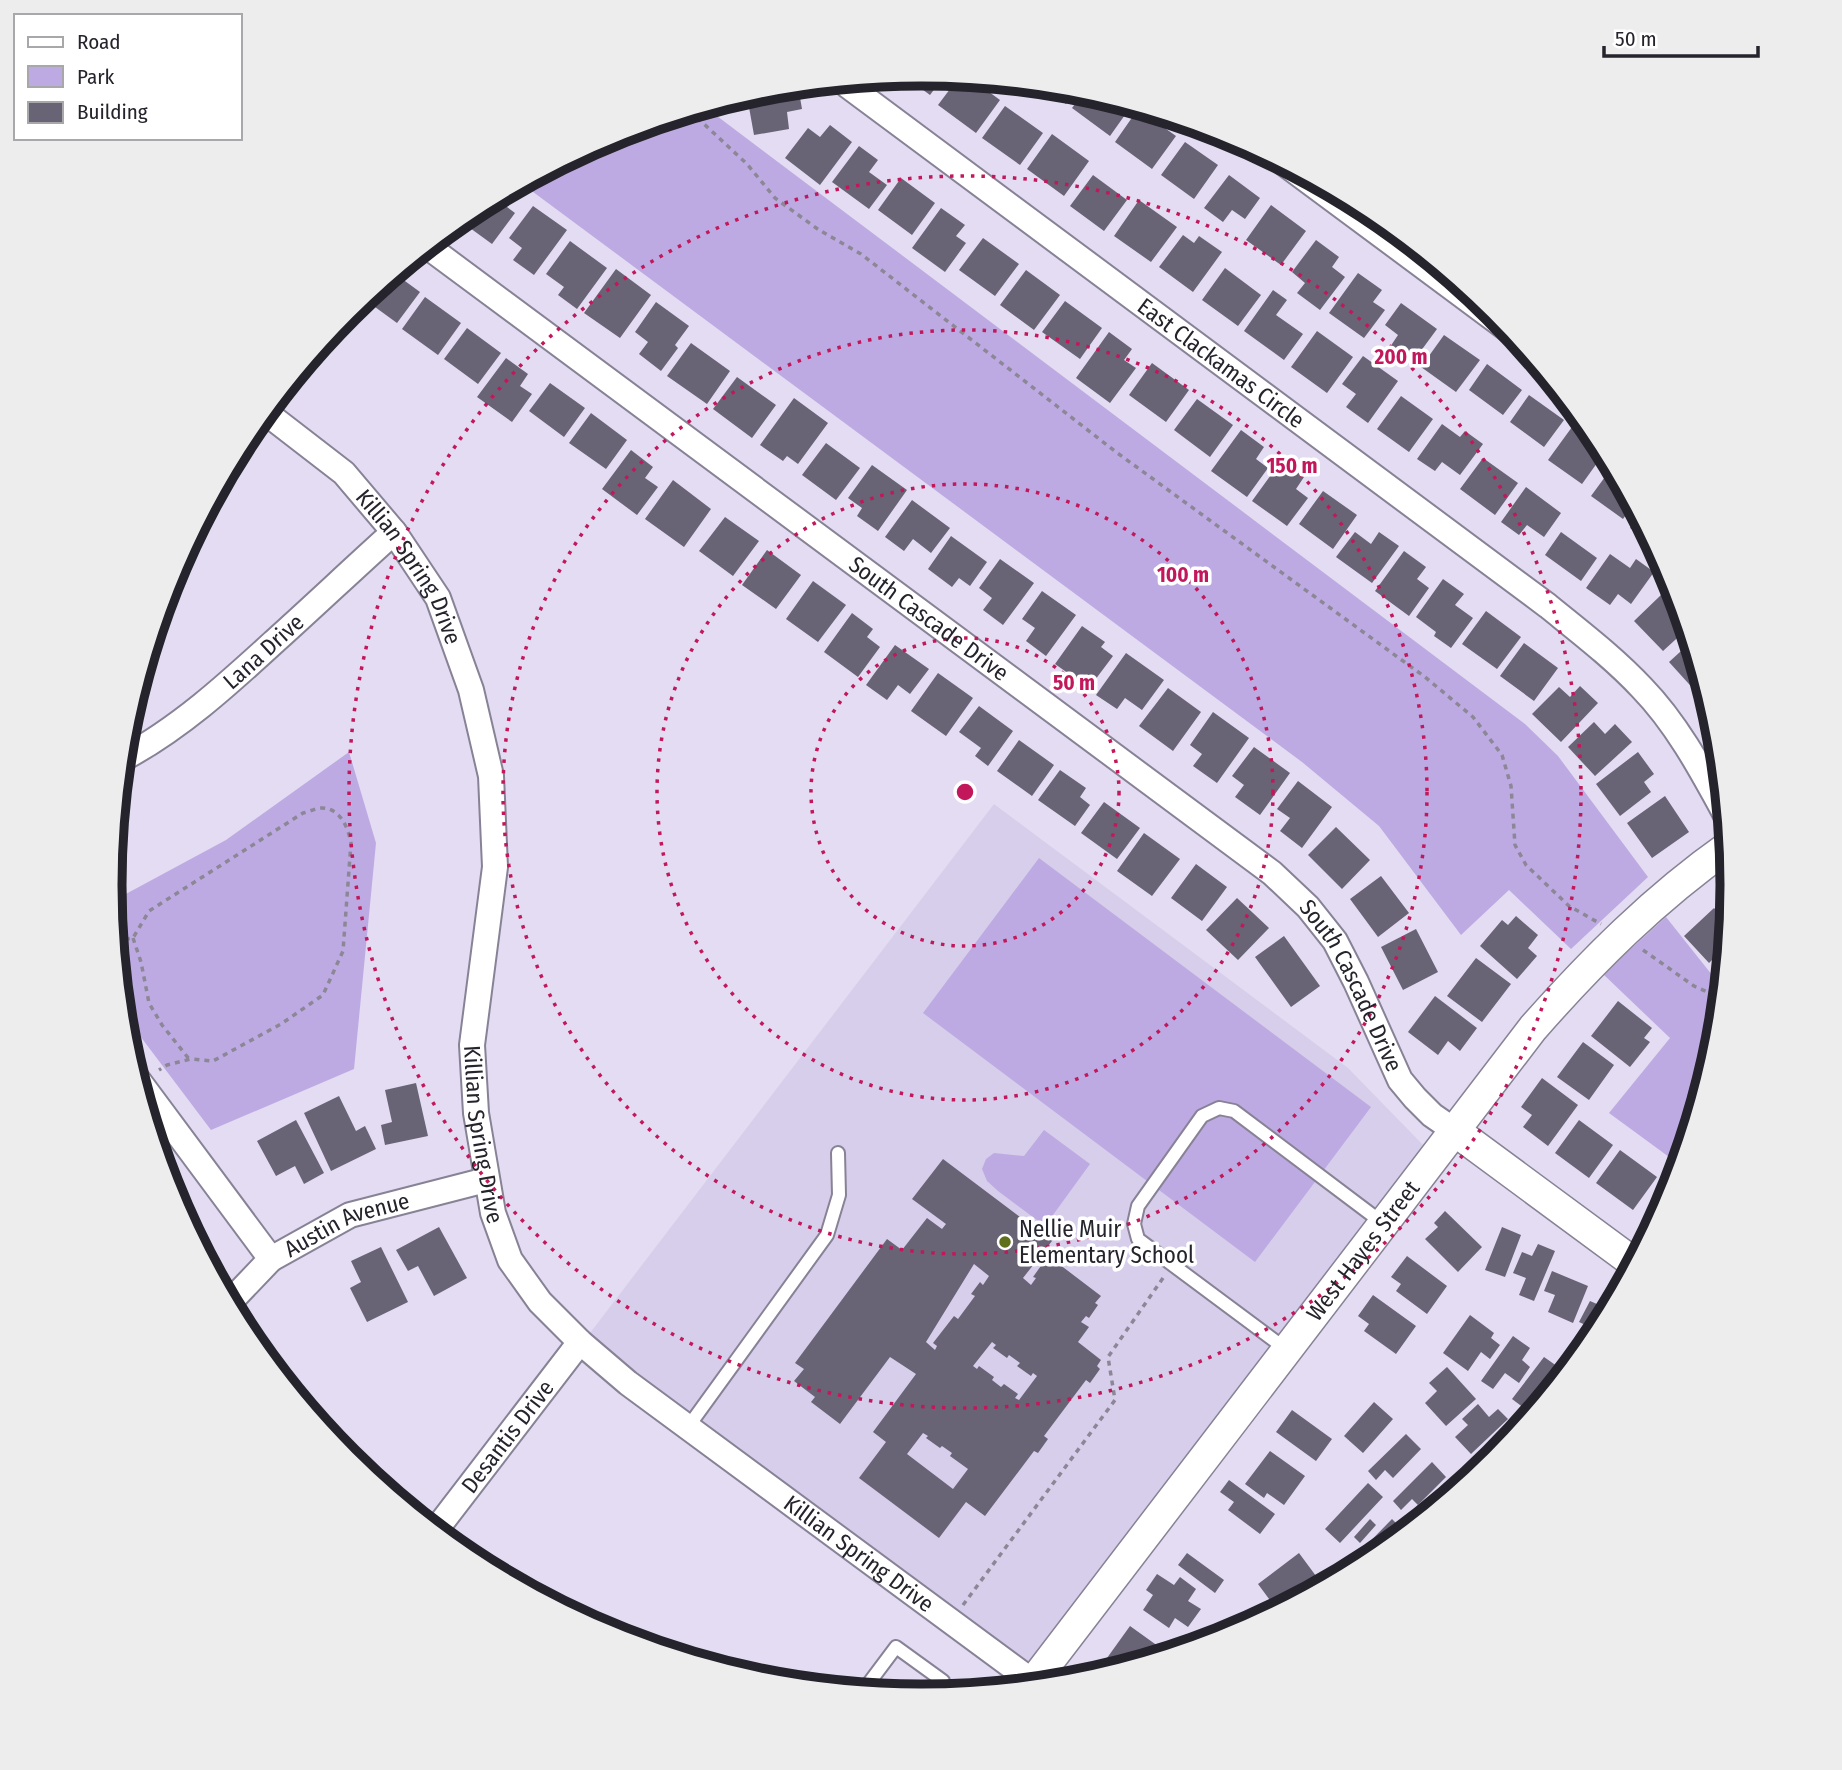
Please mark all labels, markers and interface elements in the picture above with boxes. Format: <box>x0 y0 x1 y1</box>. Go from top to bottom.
legend <box>14 14 242 140</box>
scale bar <box>1604 14 1758 58</box>
text: 50 m <box>1615 26 1657 52</box>
text: Road <box>77 29 121 55</box>
text: Park <box>77 64 115 90</box>
text: Building <box>77 99 148 125</box>
street label: East Clackamas Circle <box>1132 292 1310 434</box>
text: 200 m <box>1373 344 1428 370</box>
text: 150 m <box>1266 453 1318 479</box>
street label: Killian Spring Drive <box>350 483 467 648</box>
street label: South Cascade Drive <box>844 550 1014 687</box>
text: 100 m <box>1157 562 1209 588</box>
street label: Lana Drive <box>217 608 309 695</box>
text: 50 m <box>1053 670 1095 696</box>
centre of rings <box>953 780 977 804</box>
street label: South Cascade Drive <box>1294 894 1408 1076</box>
street label: Killian Spring Drive <box>458 1044 510 1227</box>
street label: West Hayes Street <box>1300 1174 1426 1326</box>
street label: Austin Avenue <box>279 1186 412 1263</box>
place label: Nellie Muir Elementary School <box>1019 1215 1194 1269</box>
marker: Nellie Muir Elementary School <box>997 1234 1013 1250</box>
street label: Desantis Drive <box>455 1374 560 1499</box>
street label: Killian Spring Drive <box>779 1489 939 1618</box>

